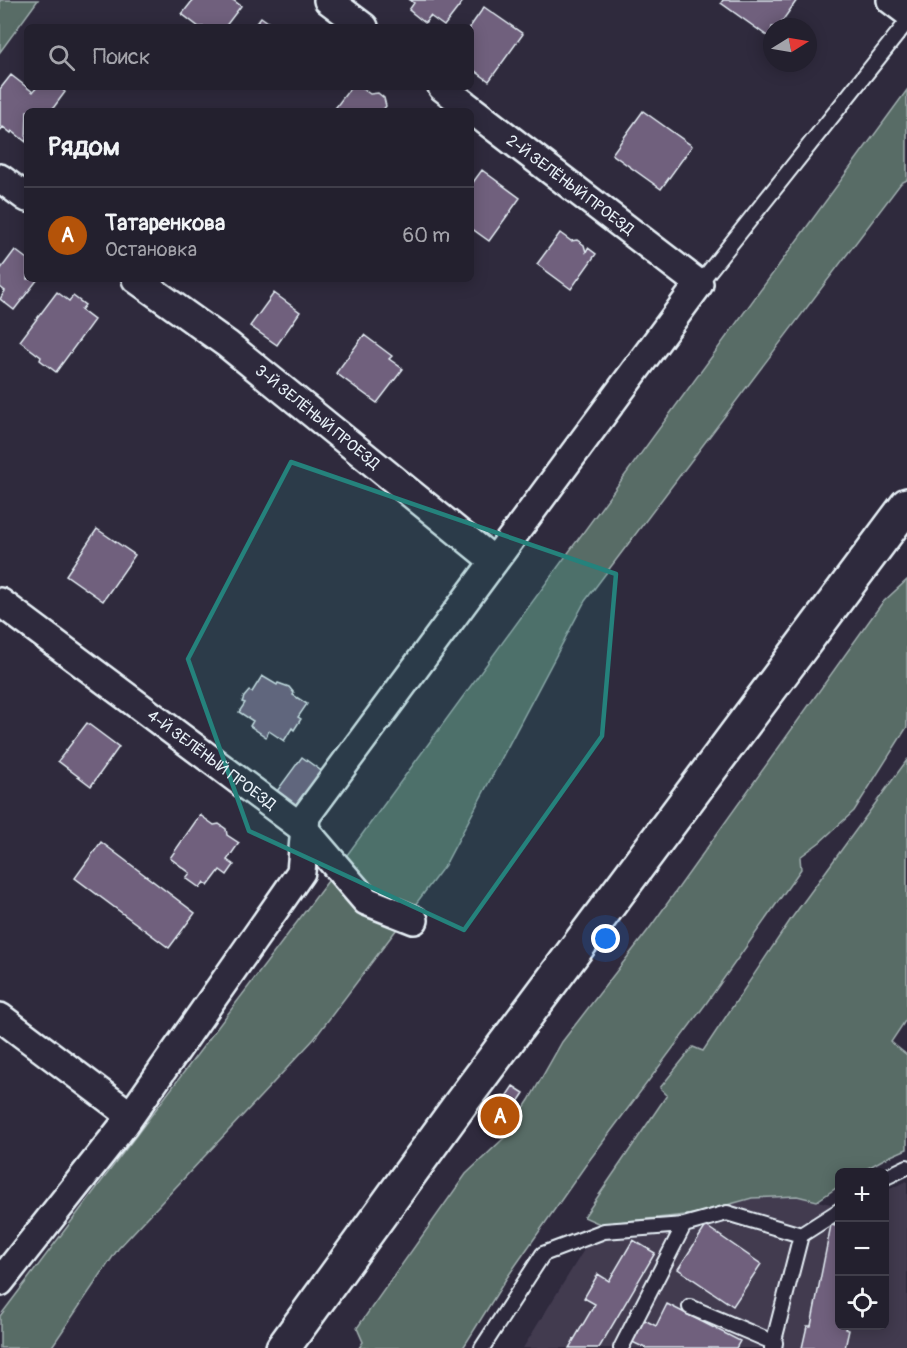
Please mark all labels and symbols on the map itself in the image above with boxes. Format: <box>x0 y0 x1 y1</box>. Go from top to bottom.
north arrow <box>763 18 817 72</box>
street label: 2-Й ЗЕЛЁНЫЙ ПРОЕЗД <box>502 130 638 240</box>
street label: 3-Й ЗЕЛЁНЫЙ ПРОЕЗД <box>251 361 384 474</box>
street label: 4-Й ЗЕЛЁНЫЙ ПРОЕЗД <box>143 706 280 815</box>
your location <box>591 924 620 953</box>
pin: A <box>480 1094 520 1138</box>

